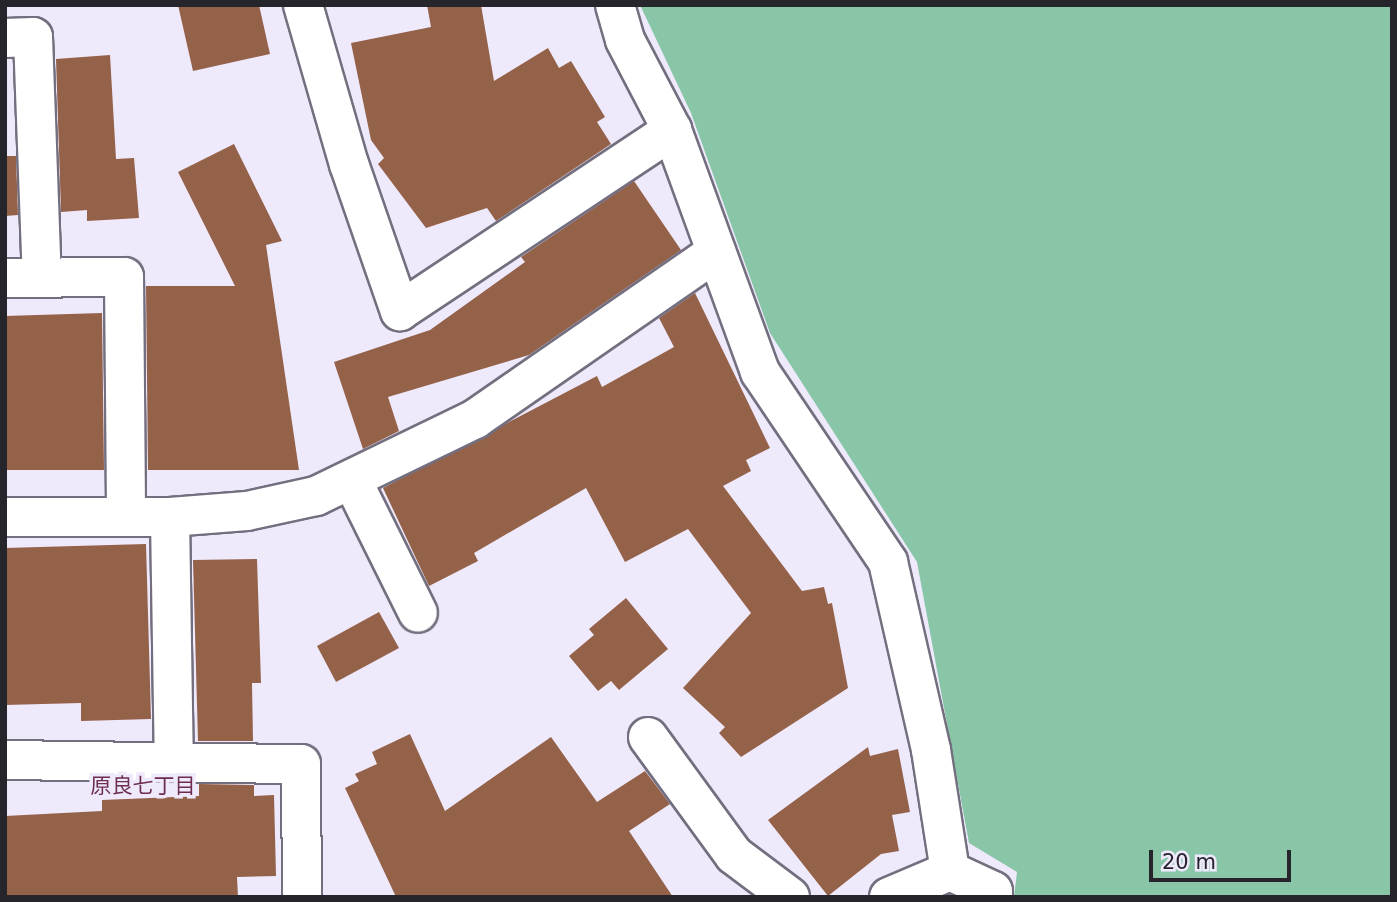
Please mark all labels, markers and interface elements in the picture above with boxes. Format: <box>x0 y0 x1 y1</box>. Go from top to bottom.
district label: 原良七丁目 <box>91 773 195 799</box>
scale bar <box>1152 836 1294 880</box>
text: 20 m <box>1162 850 1216 874</box>

